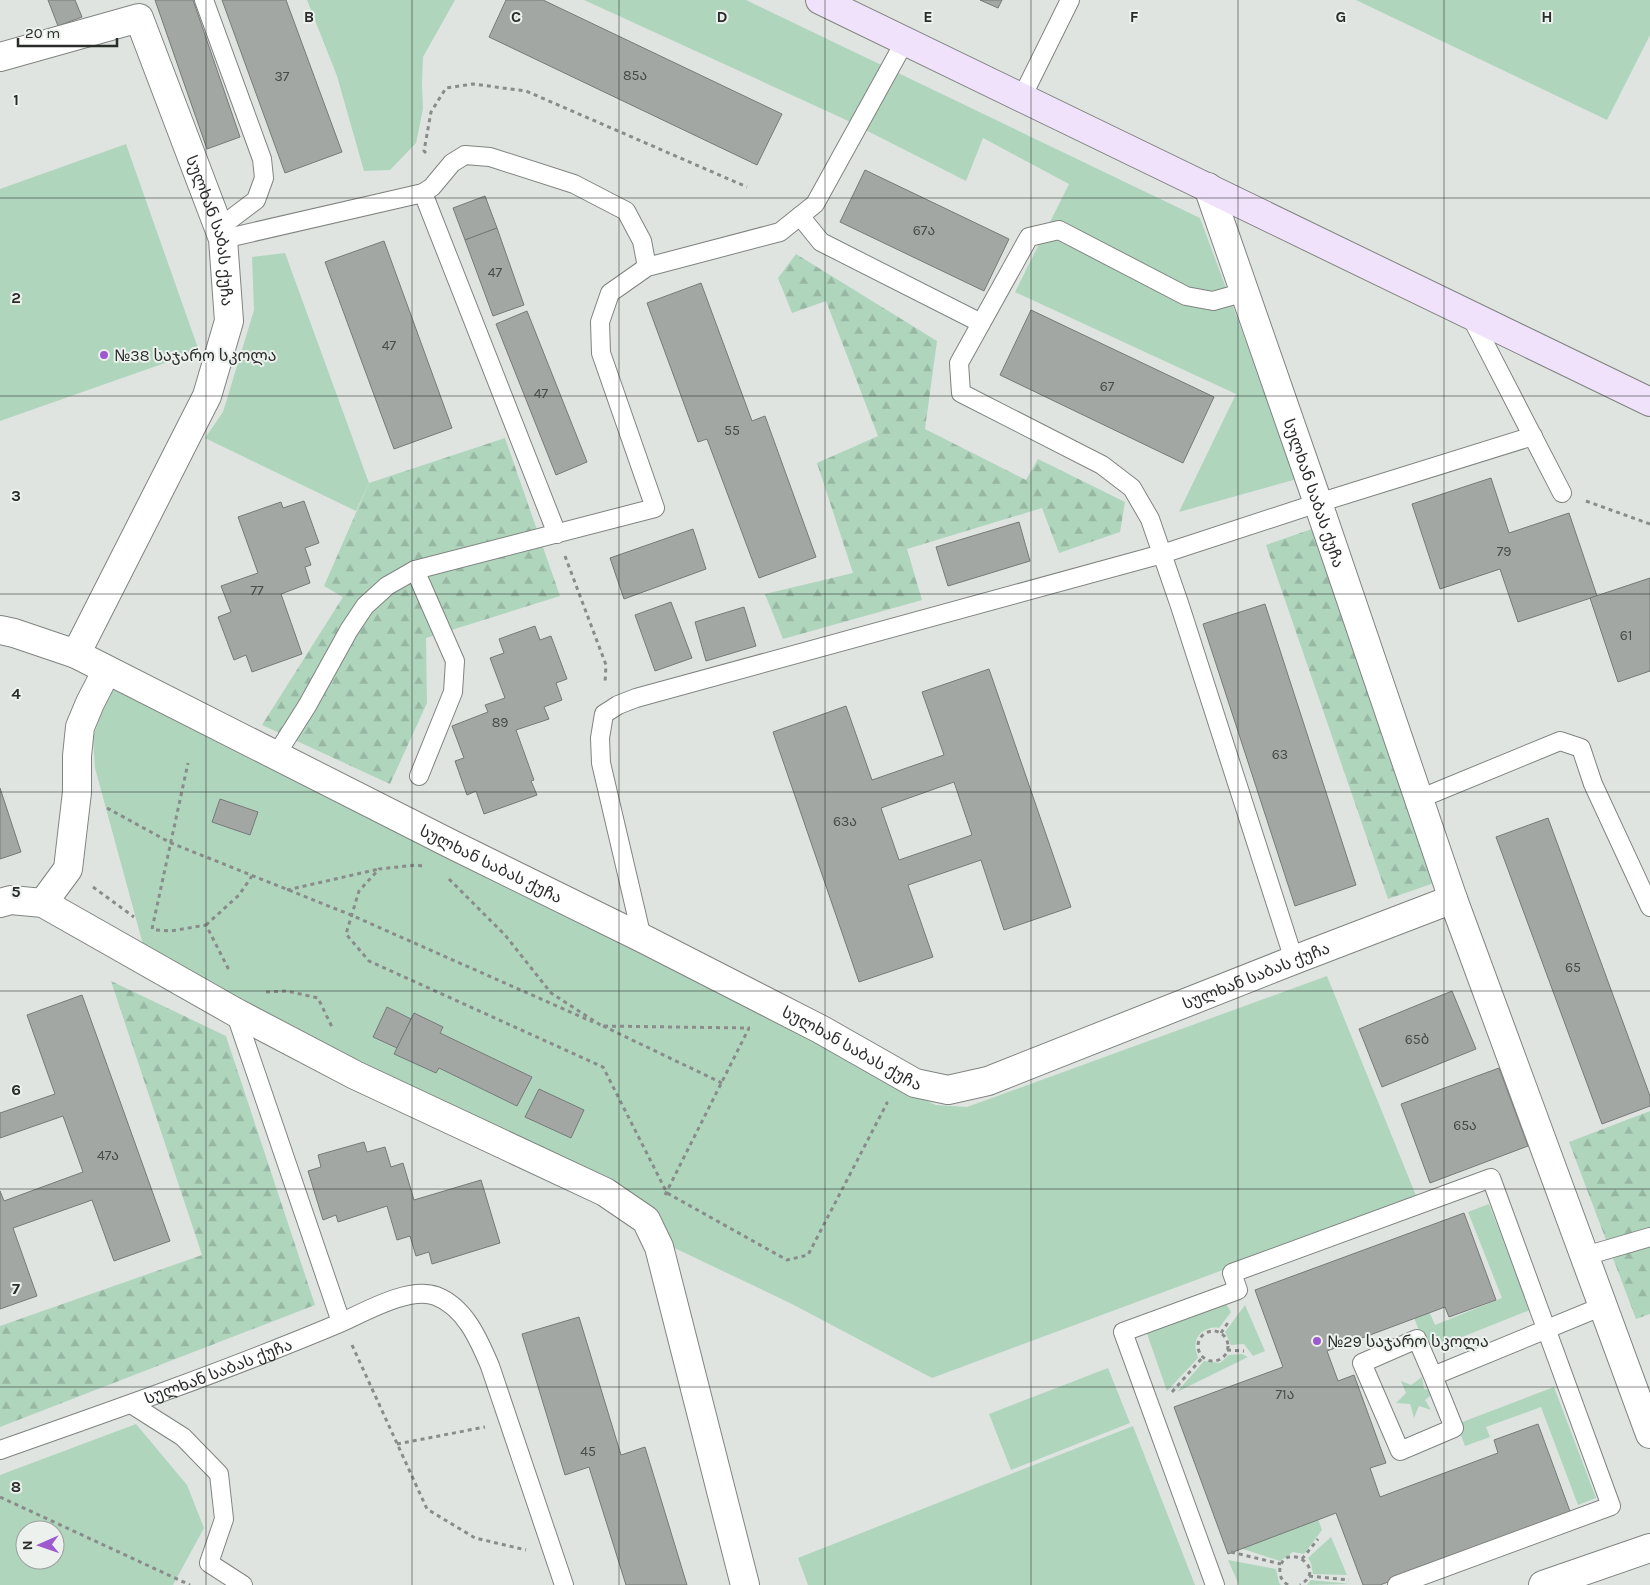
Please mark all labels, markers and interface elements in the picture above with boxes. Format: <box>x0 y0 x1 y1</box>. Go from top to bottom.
text: B <box>304 7 314 26</box>
text: C <box>511 7 521 26</box>
text: D <box>717 7 728 26</box>
text: E <box>923 7 933 26</box>
text: F <box>1130 7 1139 26</box>
text: G <box>1336 7 1346 26</box>
text: H <box>1541 7 1553 26</box>
scale bar <box>18 15 116 47</box>
text: 20 m <box>25 24 60 42</box>
house number: 85ა <box>623 67 647 84</box>
house number: 37 <box>275 68 290 85</box>
text: 1 <box>13 90 19 109</box>
street label: სულხან საბას ქუჩა <box>182 153 237 307</box>
house number: 67ა <box>913 222 935 239</box>
house number: 47 <box>488 264 503 281</box>
text: 2 <box>11 288 21 307</box>
house number: 47 <box>382 337 397 354</box>
place label: №38 საჯარო სკოლა <box>114 346 277 366</box>
marker: №38 საჯარო სკოლა <box>98 349 110 361</box>
house number: 67 <box>1100 378 1115 395</box>
house number: 47 <box>534 385 549 402</box>
street label: სულხან საბას ქუჩა <box>1279 416 1348 570</box>
house number: 55 <box>724 422 740 439</box>
text: 3 <box>11 486 21 505</box>
house number: 79 <box>1497 543 1511 560</box>
house number: 77 <box>250 582 264 599</box>
house number: 61 <box>1620 627 1632 644</box>
text: 4 <box>11 684 21 703</box>
house number: 89 <box>492 714 508 731</box>
house number: 63 <box>1272 746 1288 763</box>
house number: 63ა <box>833 813 857 830</box>
street label: სულხან საბას ქუჩა <box>417 821 565 907</box>
text: 5 <box>11 882 21 901</box>
street label: სულხან საბას ქუჩა <box>1180 938 1332 1013</box>
house number: 65 <box>1565 959 1581 976</box>
street label: სულხან საბას ქუჩა <box>779 1002 923 1094</box>
house number: 65ბ <box>1405 1031 1429 1048</box>
text: 6 <box>11 1080 21 1099</box>
house number: 65ა <box>1453 1117 1477 1134</box>
house number: 47ა <box>97 1147 119 1164</box>
text: 7 <box>12 1279 20 1298</box>
place label: №29 საჯარო სკოლა <box>1327 1332 1489 1352</box>
street label: სულხან საბას ქუჩა <box>142 1335 295 1408</box>
marker: №29 საჯარო სკოლა <box>1311 1335 1323 1347</box>
house number: 71ა <box>1276 1386 1294 1403</box>
house number: 45 <box>580 1443 596 1460</box>
text: 8 <box>11 1477 21 1496</box>
north arrow <box>15 1520 65 1570</box>
text: N <box>19 1540 36 1551</box>

